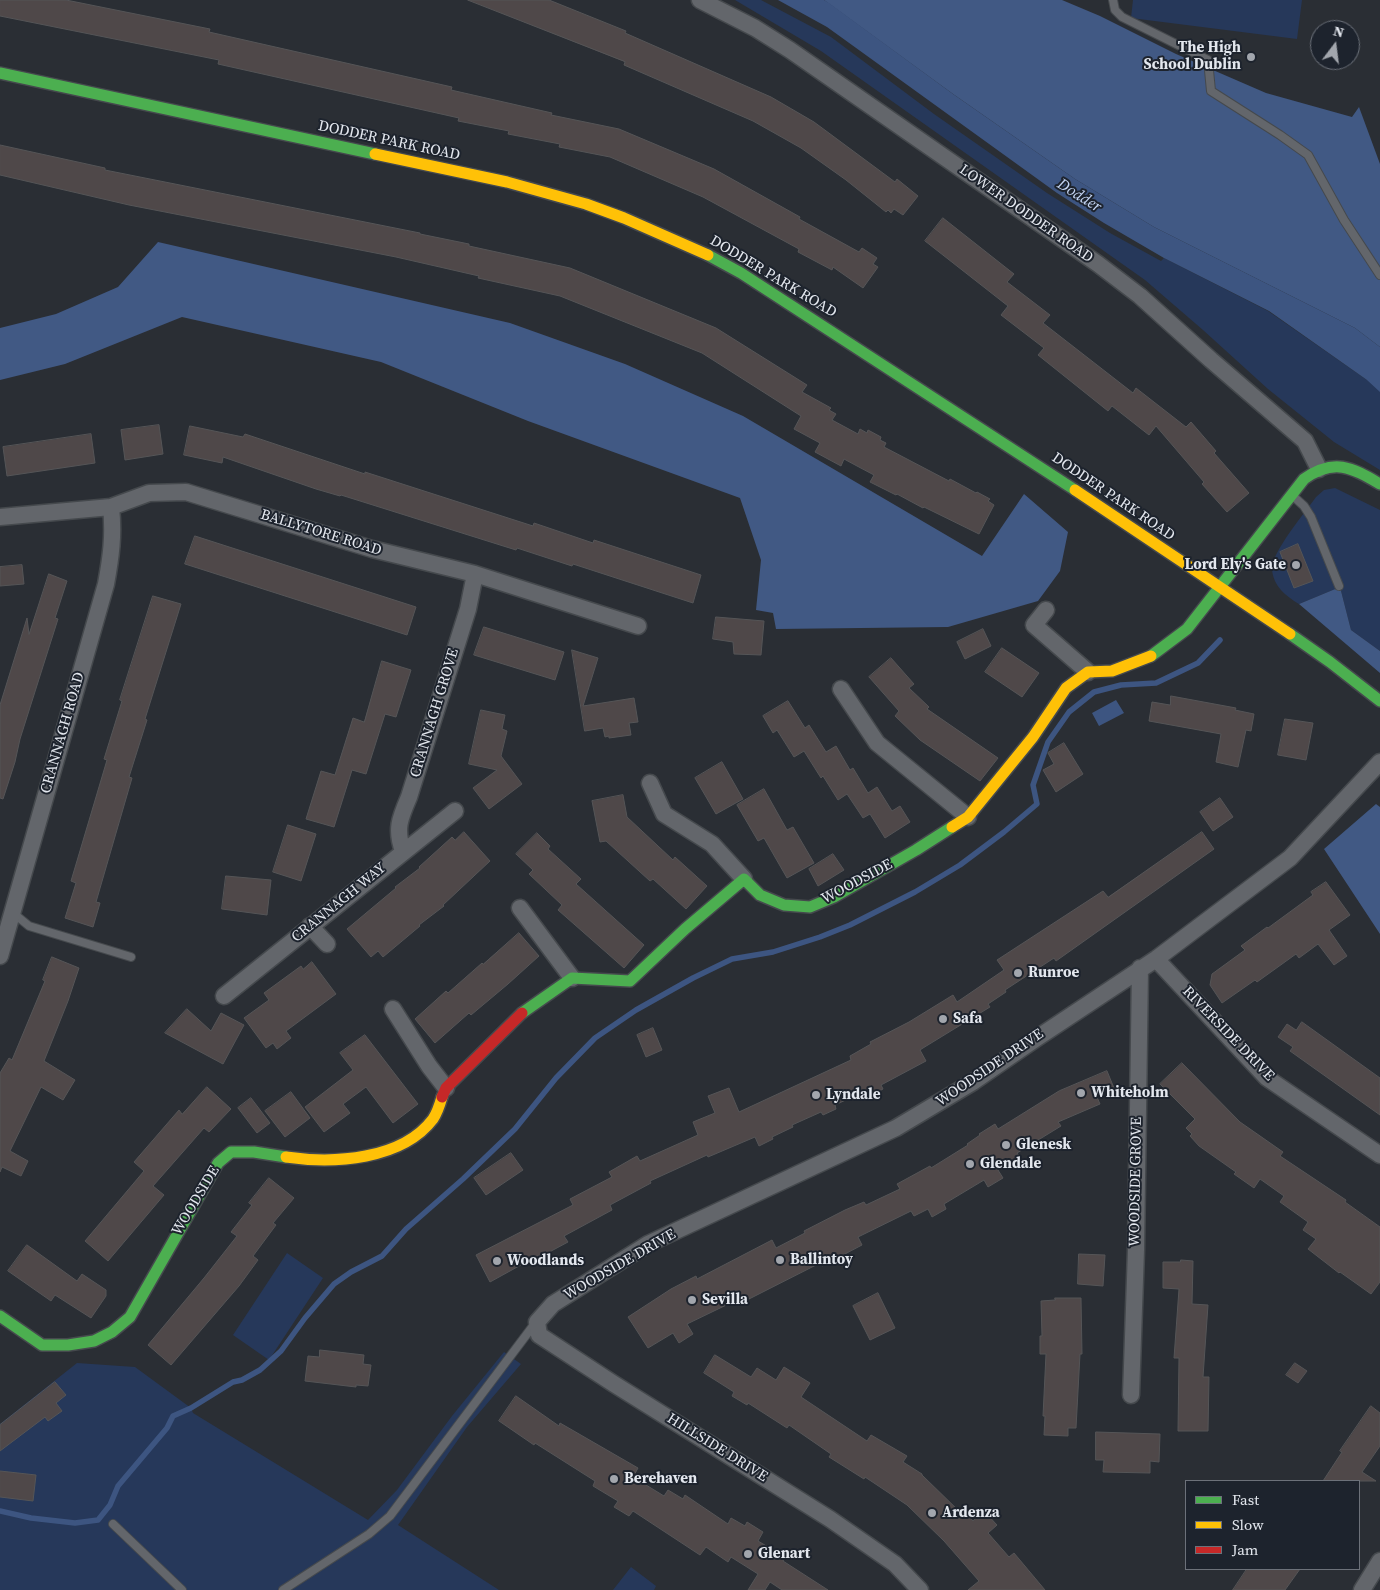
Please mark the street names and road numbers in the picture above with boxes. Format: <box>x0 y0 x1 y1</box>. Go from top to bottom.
street label: DODDER PARK ROAD <box>316 117 462 165</box>
street label: LOWER DODDER ROAD <box>956 161 1096 267</box>
street label: DODDER PARK ROAD <box>706 232 840 322</box>
street label: DODDER PARK ROAD <box>1048 449 1178 545</box>
street label: BALLYTORE ROAD <box>258 506 384 560</box>
street label: CRANNAGH GROVE <box>407 646 463 780</box>
street label: CRANNAGH ROAD <box>37 670 89 796</box>
street label: WOODSIDE <box>818 856 896 908</box>
street label: CRANNAGH WAY <box>288 859 390 947</box>
street label: RIVERSIDE DRIVE <box>1178 983 1278 1085</box>
street label: WOODSIDE DRIVE <box>933 1025 1047 1111</box>
street label: WOODSIDE GROVE <box>1126 1117 1146 1247</box>
street label: WOODSIDE <box>168 1163 224 1239</box>
street label: WOODSIDE DRIVE <box>561 1226 679 1304</box>
street label: HILLSIDE DRIVE <box>663 1410 771 1486</box>

